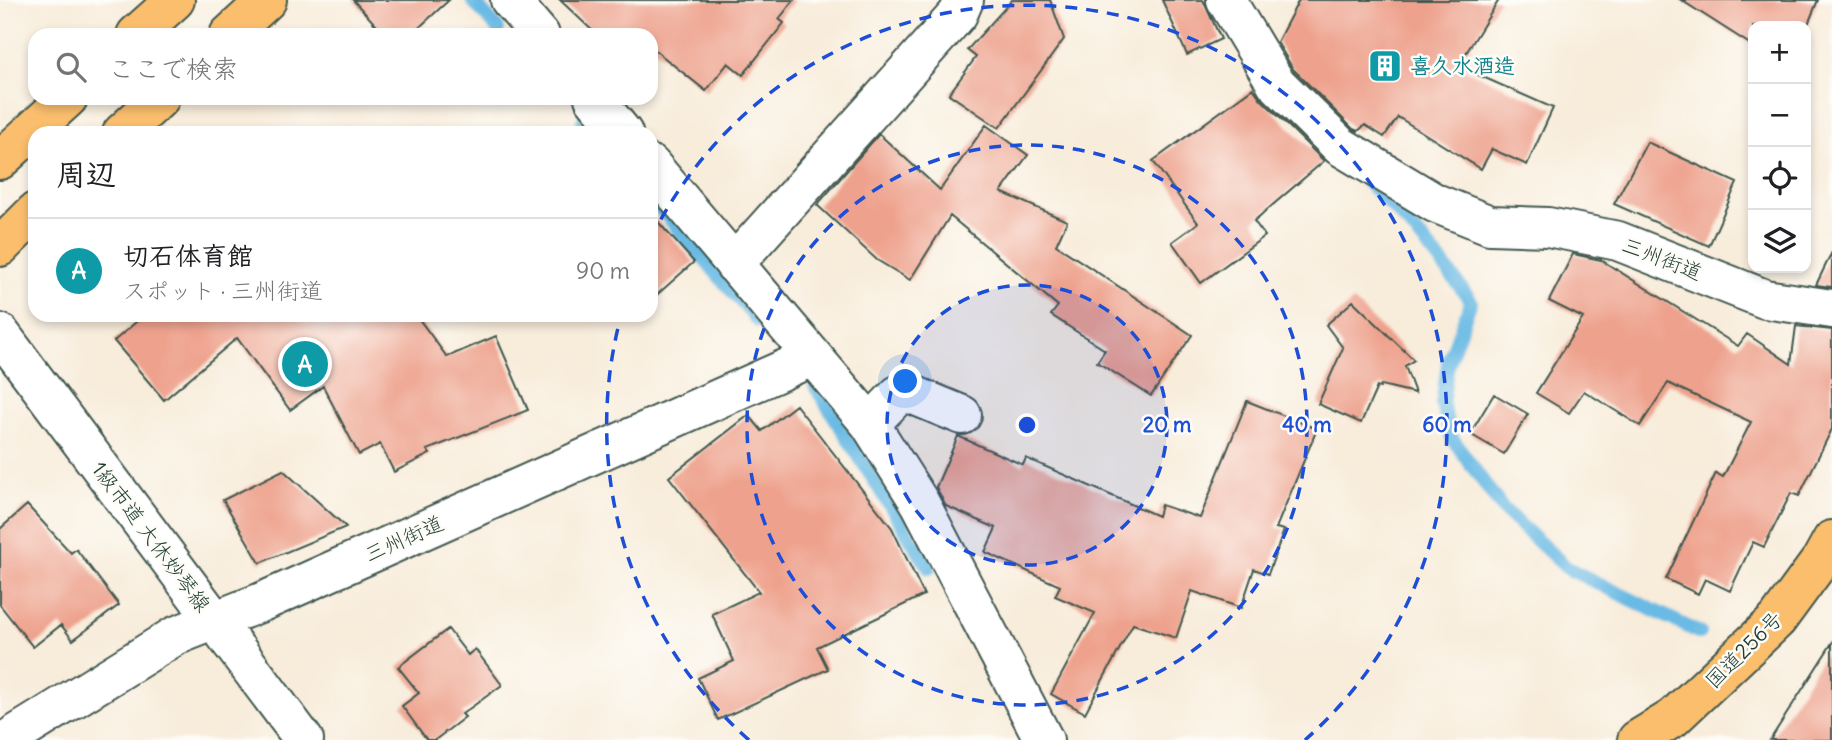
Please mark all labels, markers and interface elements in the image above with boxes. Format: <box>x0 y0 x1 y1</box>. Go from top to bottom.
map controls <box>1748 21 1811 273</box>
button: + <box>1748 21 1811 84</box>
search box <box>28 28 658 105</box>
building icon: 喜久水酒造 <box>1366 47 1404 85</box>
icon: search <box>52 48 90 86</box>
text: ここで検索 <box>108 52 238 85</box>
place label: 喜久水酒造 <box>1410 52 1515 79</box>
button: − <box>1748 84 1811 147</box>
button: locate <box>1748 147 1811 210</box>
text: 周辺 <box>56 155 116 193</box>
button: layers <box>1748 210 1811 273</box>
street label: 三州街道 <box>1618 231 1706 286</box>
text: 切石体育館 <box>123 239 253 272</box>
text: A <box>72 256 86 285</box>
text: 90 m <box>576 256 630 285</box>
text: スポット · 三州街道 <box>123 276 323 305</box>
pin: A <box>282 338 328 390</box>
your location <box>888 364 922 398</box>
text: 20 m <box>1143 411 1192 438</box>
text: 40 m <box>1282 411 1332 438</box>
text: 60 m <box>1422 411 1472 438</box>
centre of rings <box>1015 413 1039 437</box>
street label: 1級市道 大休妙琴線 <box>86 456 217 617</box>
street label: 三州街道 <box>360 509 448 568</box>
street label: 国道256号 <box>1699 605 1788 694</box>

